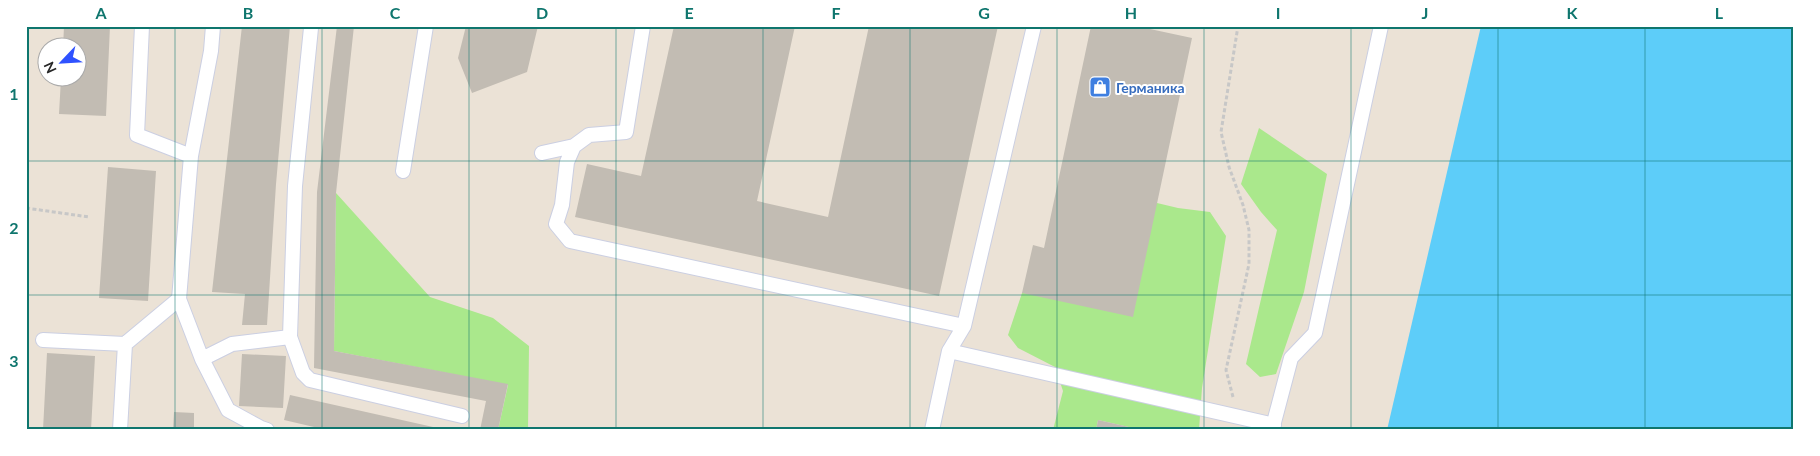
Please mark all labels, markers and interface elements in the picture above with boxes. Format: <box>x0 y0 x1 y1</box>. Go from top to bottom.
text: A <box>94 3 107 22</box>
text: B <box>243 3 253 22</box>
text: C <box>390 3 401 22</box>
text: D <box>536 3 548 22</box>
text: E <box>684 3 694 22</box>
text: F <box>831 3 841 22</box>
text: G <box>978 3 990 22</box>
text: H <box>1125 3 1137 22</box>
text: I <box>1276 3 1280 22</box>
text: J <box>1422 3 1428 22</box>
text: K <box>1567 3 1579 22</box>
text: L <box>1715 3 1724 22</box>
north arrow <box>38 38 88 88</box>
text: N <box>40 59 60 76</box>
shop icon: Германика <box>1088 75 1112 99</box>
place label: Германика <box>1116 79 1185 96</box>
text: 1 <box>9 84 19 103</box>
text: 2 <box>9 218 19 237</box>
text: 3 <box>9 351 19 370</box>

